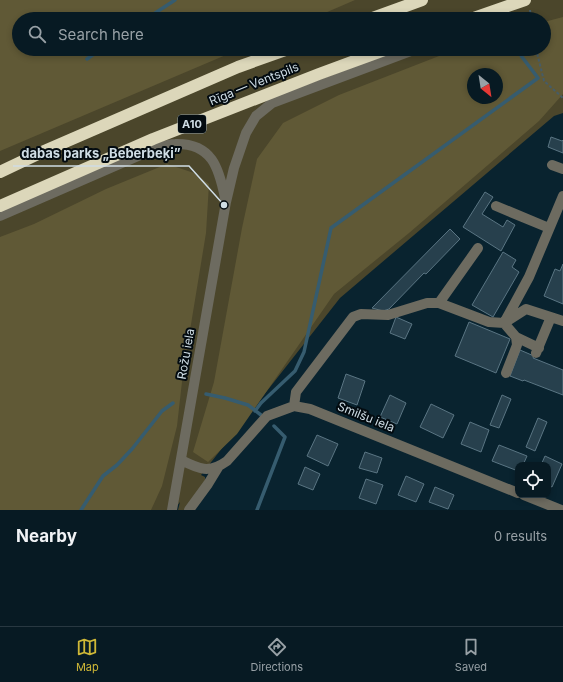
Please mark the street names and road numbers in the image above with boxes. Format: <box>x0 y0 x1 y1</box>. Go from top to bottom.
street label: Rīga — Ventspils <box>207 59 301 108</box>
road number: A10 <box>178 115 206 133</box>
street label: Rožu iela <box>174 327 197 380</box>
street label: Smilšu iela <box>335 398 397 435</box>

